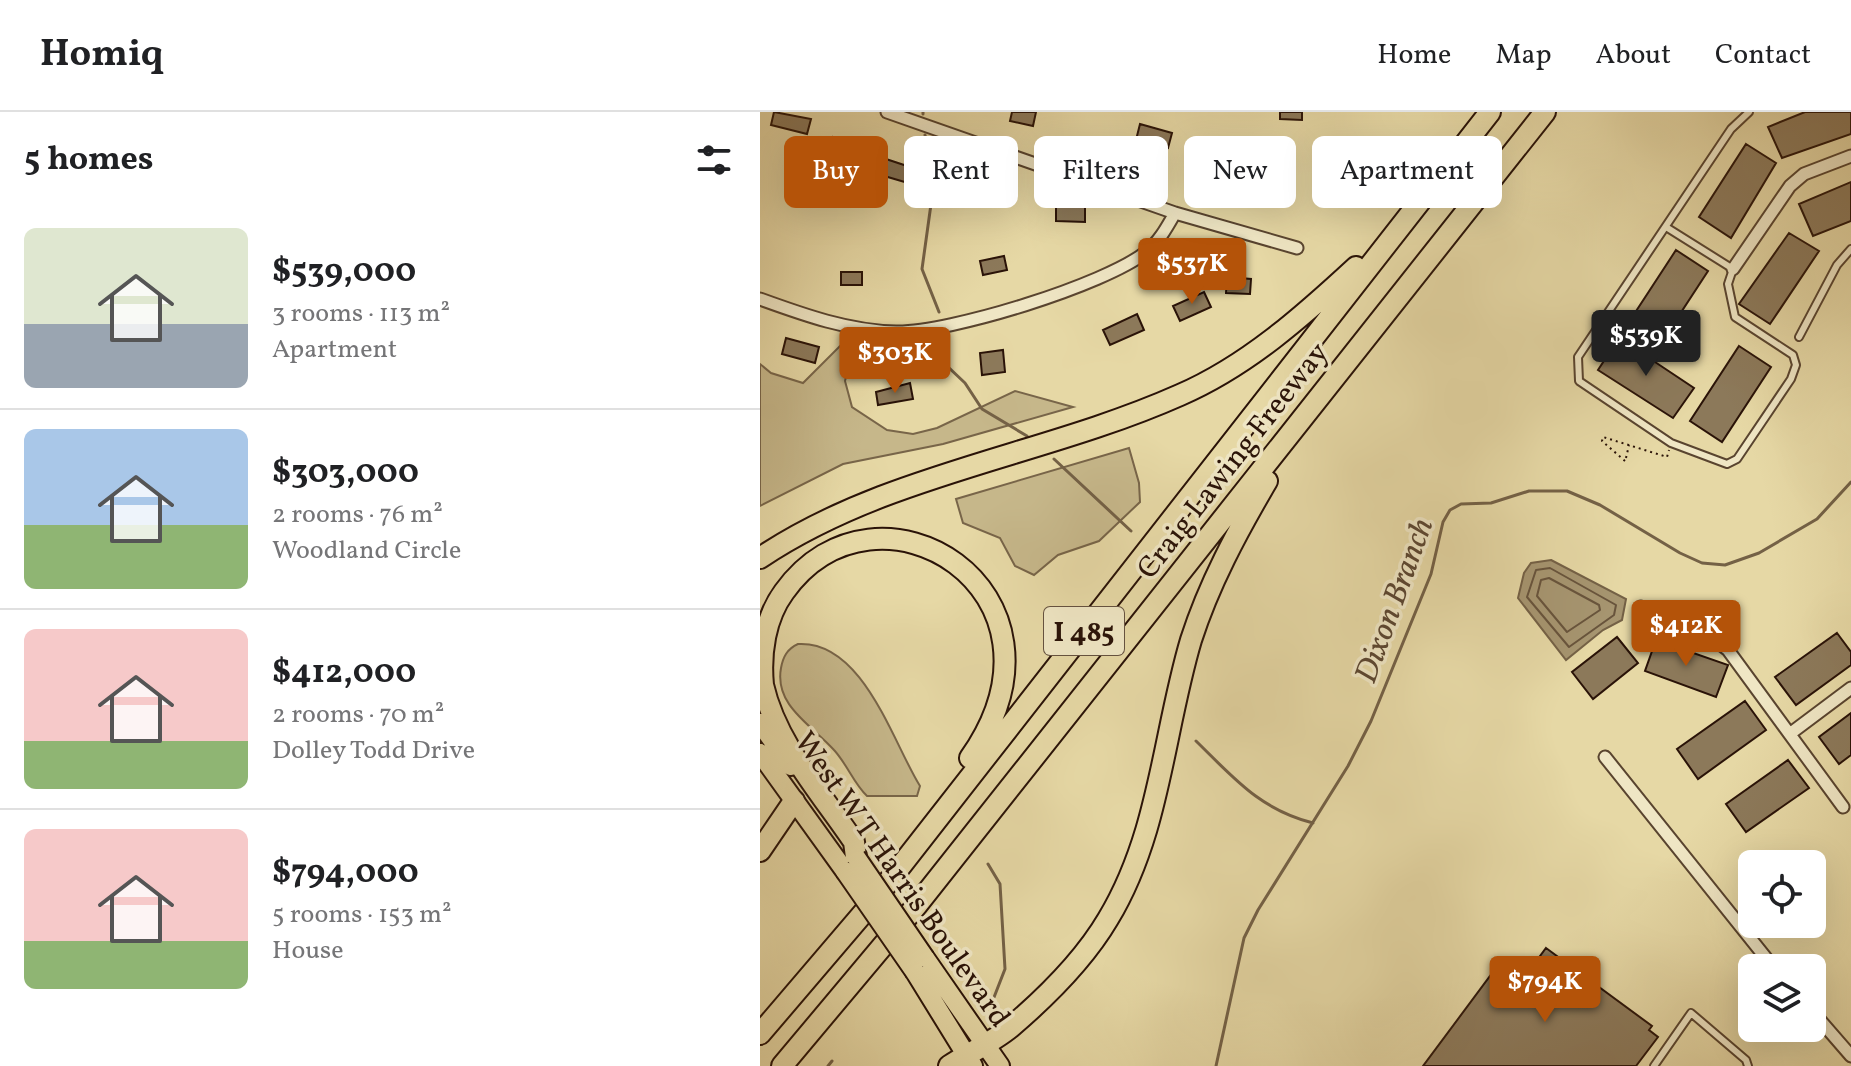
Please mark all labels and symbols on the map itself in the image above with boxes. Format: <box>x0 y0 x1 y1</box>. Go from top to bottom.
pin: $537K <box>1136 238 1248 306</box>
pin: $539K <box>1590 310 1702 378</box>
pin: $303K <box>839 327 951 395</box>
street label: Craig Lawing Freeway <box>1128 334 1339 588</box>
water label: Dixon Branch <box>1346 513 1446 690</box>
pin: $412K <box>1630 600 1742 668</box>
road number: I 485 <box>1044 607 1124 655</box>
street label: West W T Harris Boulevard <box>783 724 1020 1037</box>
pin: $794K <box>1489 956 1601 1024</box>

